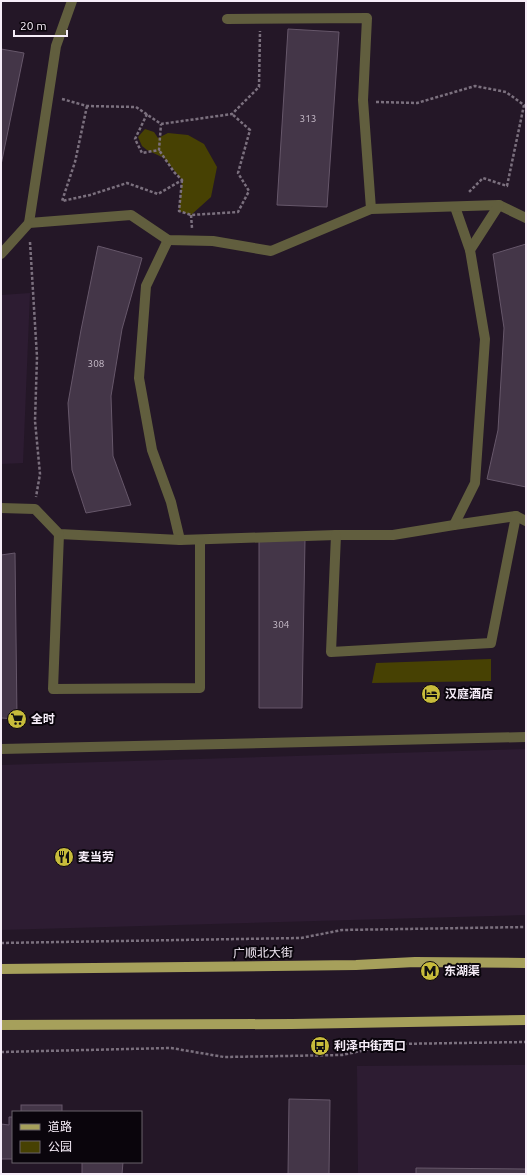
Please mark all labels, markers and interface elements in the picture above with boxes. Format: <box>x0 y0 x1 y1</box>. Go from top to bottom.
scale bar <box>14 12 67 38</box>
text: 20 m <box>20 19 47 32</box>
house number: 313 <box>300 113 316 124</box>
house number: 308 <box>88 358 105 369</box>
house number: 304 <box>273 619 290 630</box>
hotel icon: 汉庭酒店 <box>420 683 442 705</box>
place label: 汉庭酒店 <box>445 687 493 700</box>
supermarket icon: 全时 <box>6 708 28 730</box>
place label: 全时 <box>31 712 55 725</box>
restaurant icon: 麦当劳 <box>53 846 75 868</box>
place label: 麦当劳 <box>78 850 114 863</box>
street label: 广顺北大街 <box>233 945 293 960</box>
metro station icon: 东湖渠 <box>419 960 441 982</box>
place label: 东湖渠 <box>444 964 480 977</box>
bus stop icon: 利泽中街西口 <box>309 1035 331 1057</box>
place label: 利泽中街西口 <box>334 1039 406 1052</box>
legend <box>12 1111 142 1163</box>
text: 道路 <box>48 1120 72 1133</box>
text: 公园 <box>48 1140 72 1153</box>

